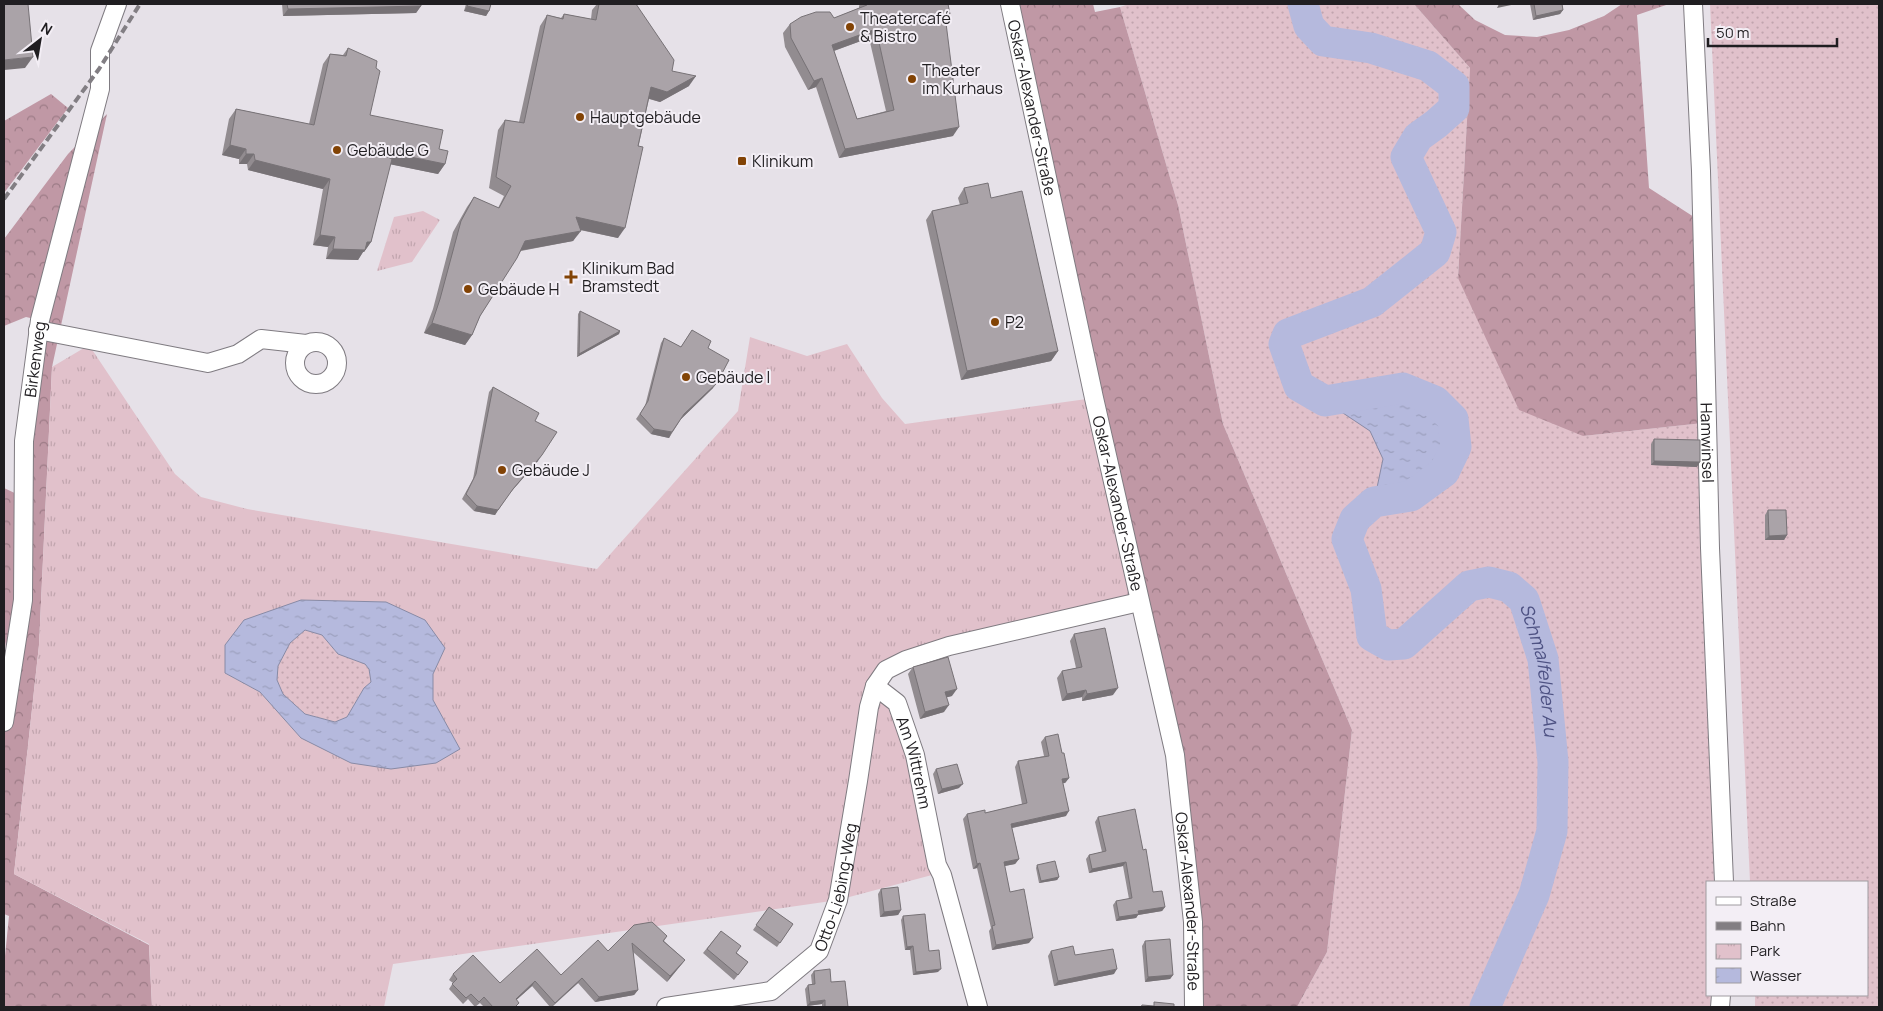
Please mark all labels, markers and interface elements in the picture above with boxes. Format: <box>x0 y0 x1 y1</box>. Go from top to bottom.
place label: Theatercafé & Bistro <box>860 7 951 47</box>
north arrow <box>15 15 65 65</box>
scale bar <box>1708 15 1837 47</box>
text: N <box>38 18 56 39</box>
street label: Oskar-Alexander-Straße <box>1003 18 1062 198</box>
marker: Theatercafé & Bistro <box>844 21 856 33</box>
text: 50 m <box>1716 22 1750 43</box>
place label: Theater im Kurhaus <box>922 59 1003 99</box>
marker: Theater im Kurhaus <box>906 73 918 85</box>
place label: Hauptgebäude <box>590 106 701 128</box>
marker: Hauptgebäude <box>574 111 586 123</box>
place label: Gebäude G <box>347 139 429 161</box>
marker: Gebäude G <box>331 144 343 156</box>
place label: Klinikum <box>752 150 813 172</box>
marker: Klinikum <box>736 155 748 167</box>
place label: Klinikum Bad Bramstedt <box>582 257 675 297</box>
marker: Klinikum Bad Bramstedt <box>564 270 578 284</box>
place label: Gebäude H <box>478 278 559 300</box>
marker: Gebäude H <box>462 283 474 295</box>
place label: P2 <box>1005 311 1024 333</box>
marker: P2 <box>989 316 1001 328</box>
street label: Birkenweg <box>19 320 51 399</box>
place label: Gebäude I <box>696 366 770 388</box>
marker: Gebäude I <box>680 371 692 383</box>
street label: Hamwinsel <box>1696 402 1719 483</box>
street label: Oskar-Alexander-Straße <box>1087 414 1148 593</box>
place label: Gebäude J <box>512 459 590 481</box>
marker: Gebäude J <box>496 464 508 476</box>
water label: Schmalfelder Au <box>1515 600 1564 739</box>
street label: Am Wittrehm <box>891 713 937 811</box>
street label: Oskar-Alexander-Straße <box>1170 811 1205 991</box>
street label: Otto-Liebing-Weg <box>809 821 862 955</box>
legend <box>1706 881 1868 996</box>
text: Straße <box>1750 890 1797 911</box>
text: Bahn <box>1750 915 1785 936</box>
text: Park <box>1750 940 1780 961</box>
text: Wasser <box>1750 965 1802 986</box>

